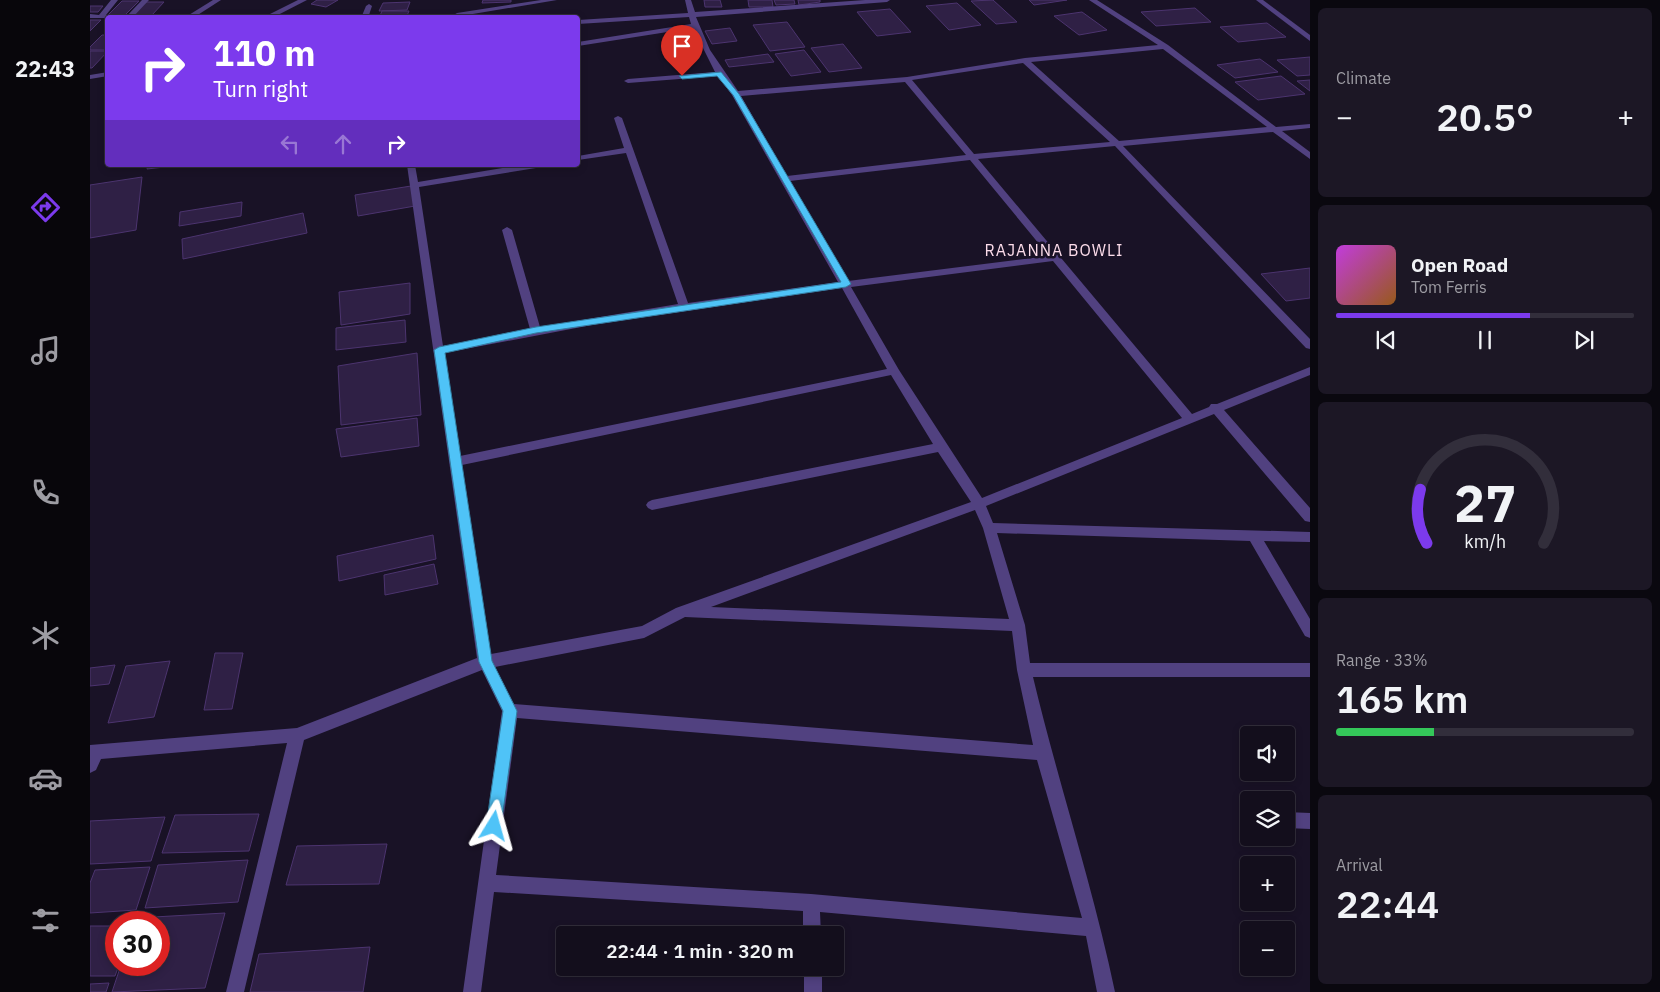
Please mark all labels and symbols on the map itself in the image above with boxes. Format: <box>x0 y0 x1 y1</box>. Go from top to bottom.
pin <box>661 25 703 76</box>
district label: RAJANNA BOWLI <box>984 240 1124 260</box>
position arrow <box>467 799 519 851</box>
speed limit sign: 30 <box>105 911 170 976</box>

